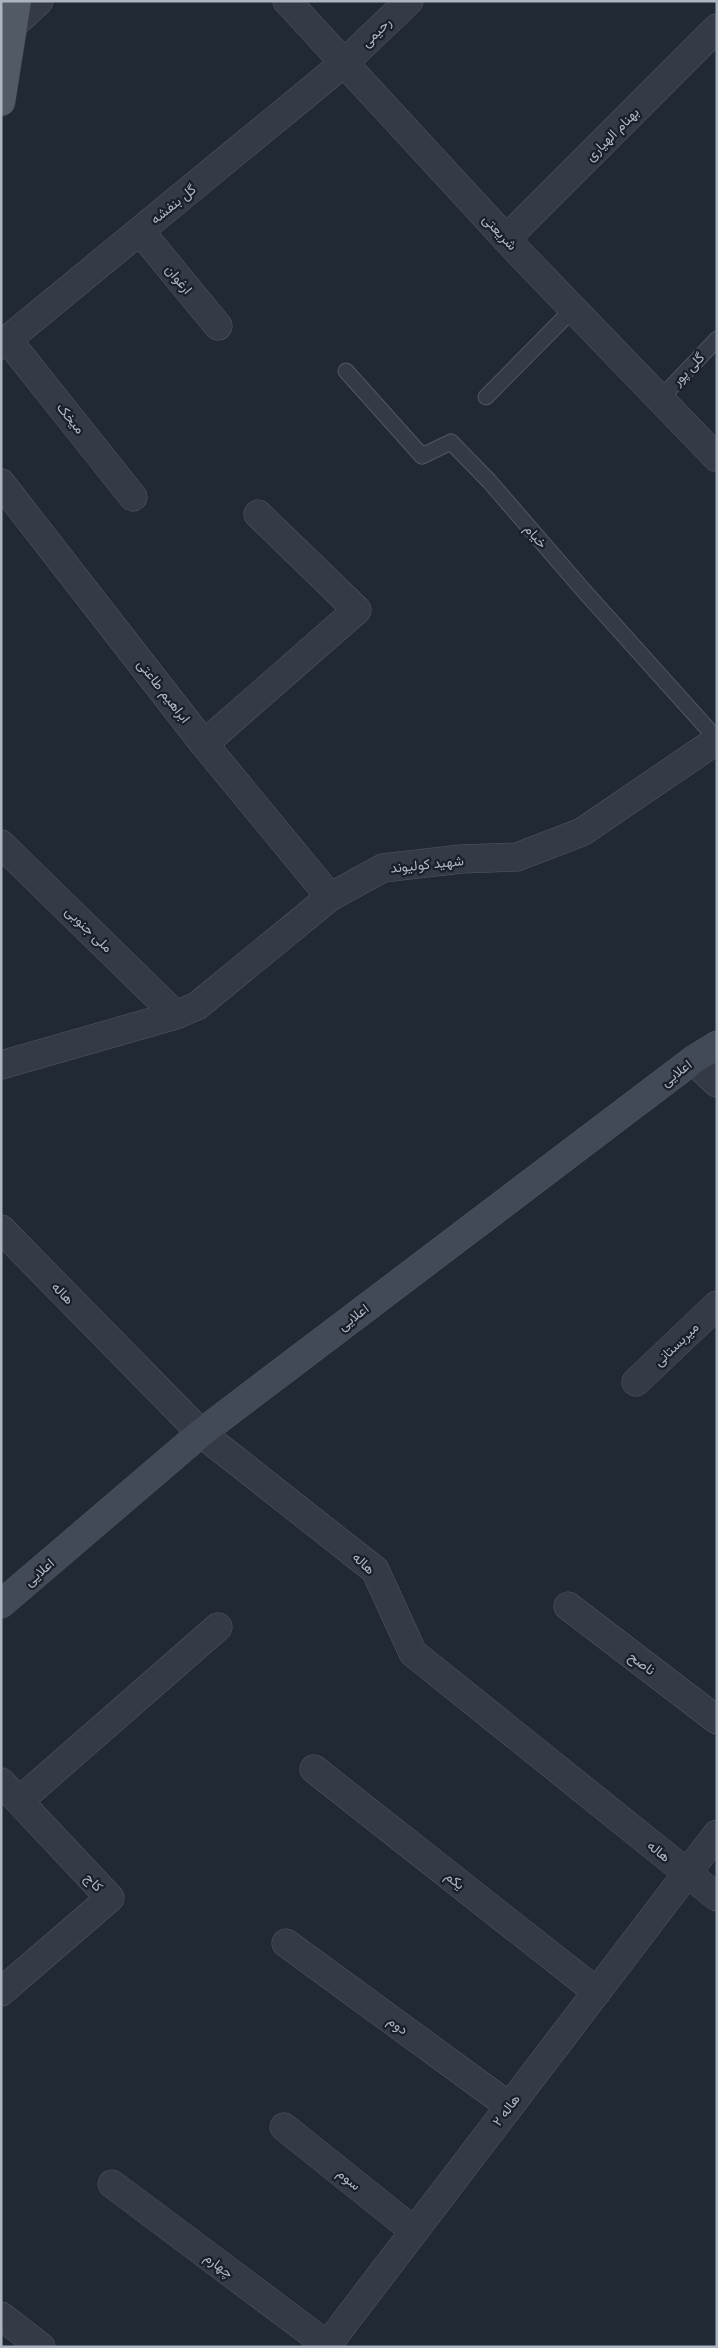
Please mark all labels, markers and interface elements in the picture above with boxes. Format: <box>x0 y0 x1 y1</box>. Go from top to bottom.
street label: رحیمی <box>358 14 395 51</box>
street label: بهنام الهیاری <box>582 104 643 165</box>
street label: گل بنفشه <box>147 181 200 228</box>
street label: شریعتی <box>479 211 520 254</box>
street label: ارغوان <box>161 261 196 298</box>
street label: گلی پور <box>668 349 709 391</box>
street label: میخک <box>53 399 88 437</box>
street label: خیام <box>521 521 551 552</box>
street label: ابراهیم طاعتی <box>133 656 194 727</box>
street label: شهید کولیوند <box>389 852 465 877</box>
street label: ملی جنوبی <box>61 903 116 956</box>
street label: اعلایی <box>657 1056 695 1091</box>
street label: هاله <box>48 1279 78 1308</box>
street label: اعلایی <box>334 1300 372 1335</box>
street label: میربستانی <box>650 1319 702 1370</box>
street label: هاله <box>349 1549 379 1578</box>
street label: اعلایی <box>21 1555 58 1590</box>
street label: ناصح <box>624 1648 658 1681</box>
street label: هاله <box>644 1837 674 1866</box>
street label: یکم <box>441 1867 468 1893</box>
street label: کاج <box>79 1870 106 1897</box>
street label: دوم <box>384 2012 412 2039</box>
street label: هاله ۲ <box>489 2091 524 2130</box>
street label: سوم <box>333 2165 364 2194</box>
street label: چهارم <box>200 2249 237 2283</box>

